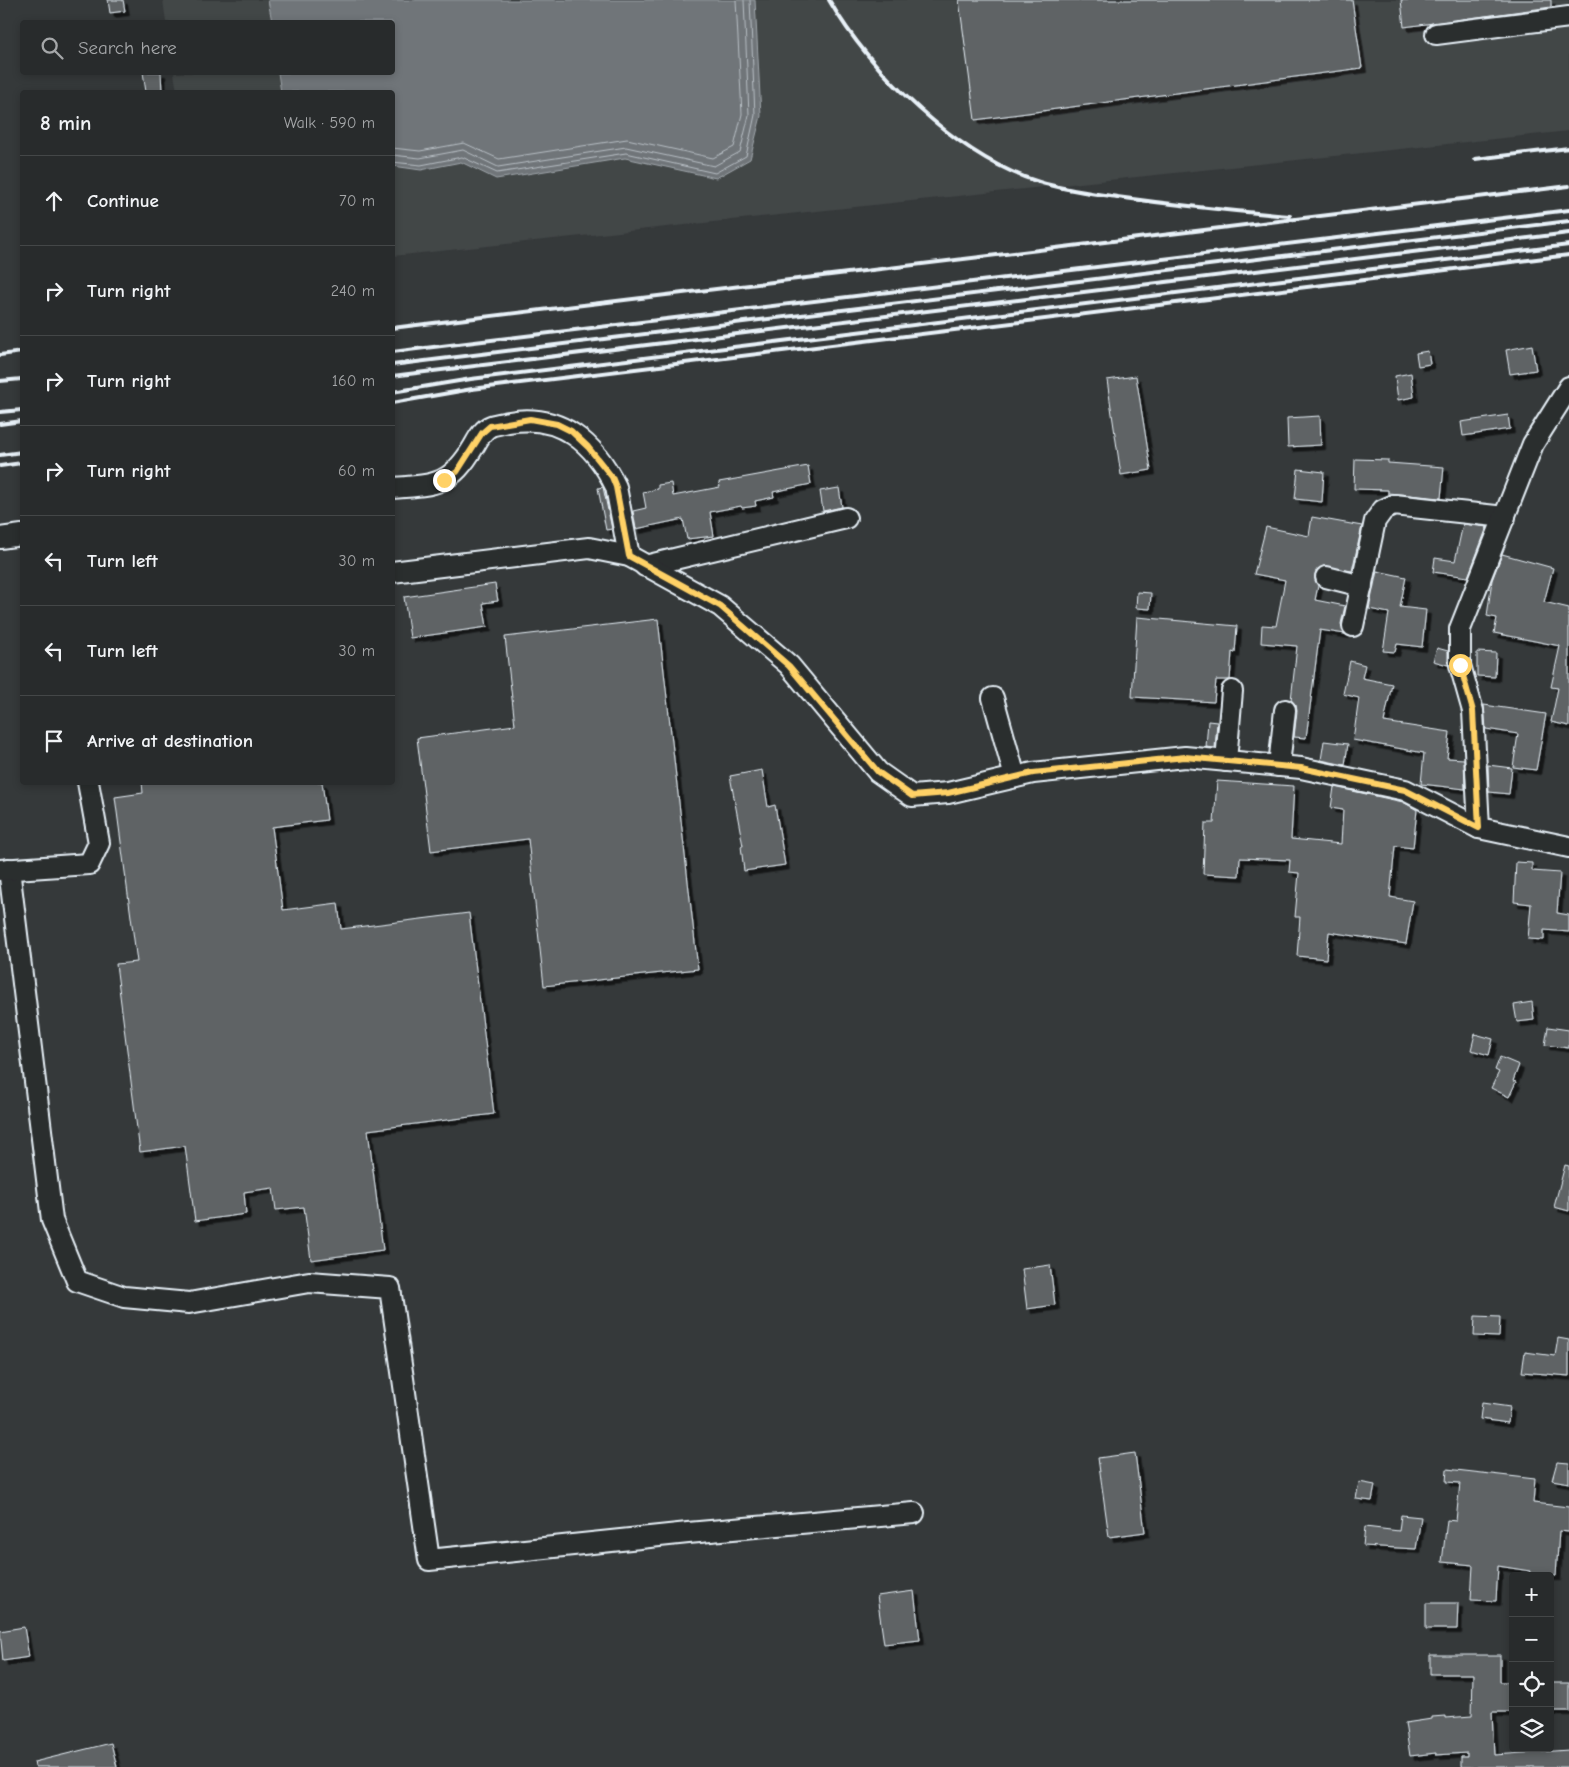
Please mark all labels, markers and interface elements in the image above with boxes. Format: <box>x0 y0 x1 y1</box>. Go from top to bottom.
search box <box>20 20 395 75</box>
icon: search <box>38 34 66 62</box>
text: Search here <box>78 37 177 59</box>
text: 8 min <box>40 111 91 135</box>
text: Walk · 590 m <box>284 114 375 132</box>
icon: ahead <box>40 187 68 215</box>
text: Continue <box>87 190 159 212</box>
text: 70 m <box>339 192 375 210</box>
icon: right <box>40 277 68 305</box>
text: Turn right <box>87 280 171 302</box>
text: 240 m <box>331 282 375 300</box>
icon: right <box>40 367 68 395</box>
text: Turn right <box>87 370 171 392</box>
text: 160 m <box>332 372 375 390</box>
icon: right <box>40 457 68 485</box>
text: Turn right <box>87 460 171 482</box>
text: 60 m <box>338 462 375 480</box>
route end <box>433 469 456 492</box>
icon: left <box>40 547 68 575</box>
text: Turn left <box>87 550 158 572</box>
text: 30 m <box>339 552 375 570</box>
icon: left <box>40 637 68 665</box>
text: Turn left <box>87 640 158 662</box>
text: 30 m <box>339 642 375 660</box>
route start <box>1449 654 1472 677</box>
icon: arrive <box>40 727 68 755</box>
text: Arrive at destination <box>87 730 253 752</box>
map controls <box>1509 1572 1554 1752</box>
button: + <box>1509 1572 1554 1617</box>
button: − <box>1509 1617 1554 1662</box>
button: locate <box>1509 1662 1554 1707</box>
button: layers <box>1509 1707 1554 1752</box>

